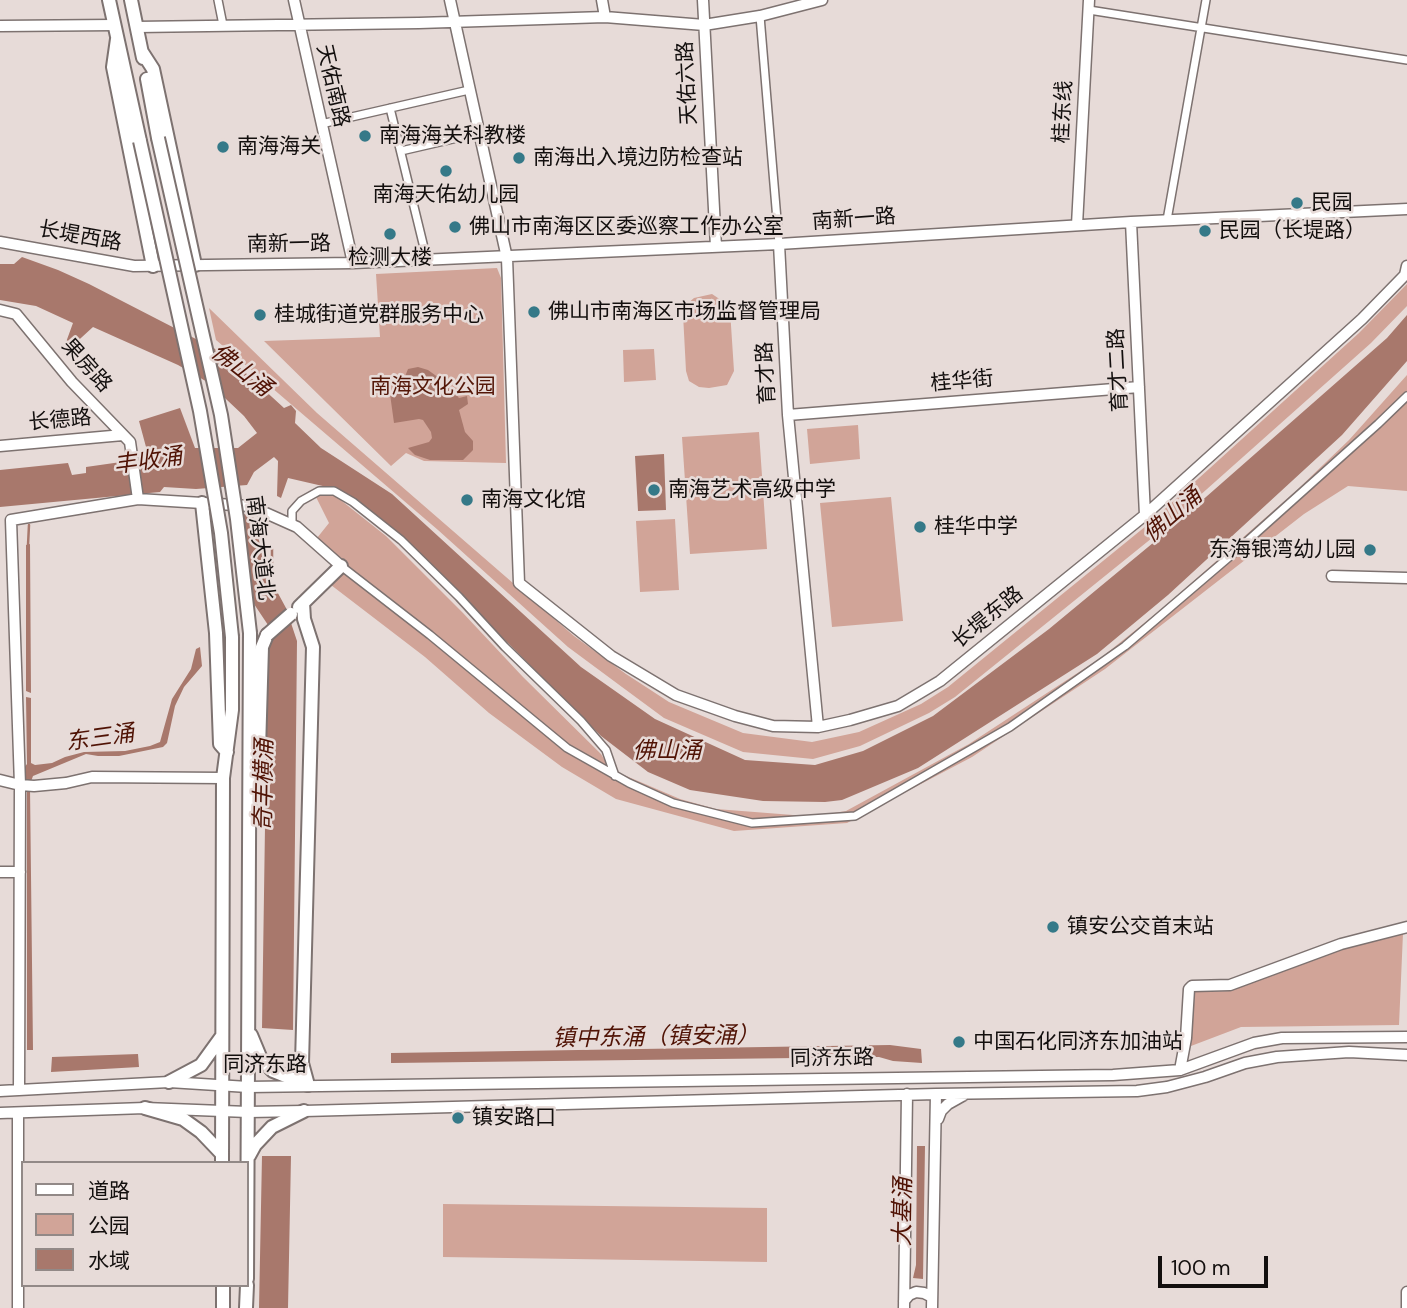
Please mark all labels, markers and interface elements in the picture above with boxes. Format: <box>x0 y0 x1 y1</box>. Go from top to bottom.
street label: 天佑六路 <box>673 40 703 126</box>
street label: 天佑南路 <box>310 42 354 130</box>
street label: 桂东线 <box>1050 80 1078 144</box>
place label: 南海海关科教楼 <box>379 123 526 149</box>
marker: 南海海关科教楼 <box>357 128 373 144</box>
place label: 南海海关 <box>237 134 321 160</box>
marker: 南海海关 <box>215 139 231 155</box>
place label: 南海出入境边防检查站 <box>533 145 743 171</box>
marker: 南海出入境边防检查站 <box>511 150 527 166</box>
marker: 南海天佑幼儿园 <box>438 163 454 179</box>
place label: 南海天佑幼儿园 <box>373 182 519 208</box>
place label: 民园 <box>1311 190 1353 216</box>
marker: 民园 <box>1289 195 1305 211</box>
street label: 南新一路 <box>811 205 897 235</box>
place label: 佛山市南海区区委巡察工作办公室 <box>469 214 784 240</box>
street label: 长堤西路 <box>36 217 124 257</box>
place label: 民园（长堤路） <box>1219 218 1366 244</box>
marker: 佛山市南海区区委巡察工作办公室 <box>447 219 463 235</box>
marker: 民园（长堤路） <box>1197 223 1213 239</box>
marker: 检测大楼 <box>382 226 398 242</box>
street label: 南新一路 <box>247 232 331 258</box>
place label: 检测大楼 <box>348 245 432 271</box>
place label: 佛山市南海区市场监督管理局 <box>548 299 821 325</box>
place label: 桂城街道党群服务中心 <box>274 302 484 328</box>
marker: 佛山市南海区市场监督管理局 <box>526 304 542 320</box>
marker: 桂城街道党群服务中心 <box>252 307 268 323</box>
street label: 育才二路 <box>1104 327 1134 413</box>
street label: 果房路 <box>56 334 116 398</box>
water label: 佛山涌 <box>205 339 277 403</box>
street label: 育才路 <box>753 341 781 405</box>
street label: 桂华街 <box>930 367 994 397</box>
park label: 南海文化公园 <box>370 374 496 400</box>
street label: 长德路 <box>28 406 92 436</box>
water label: 丰收涌 <box>112 444 184 480</box>
place label: 南海艺术高级中学 <box>668 477 836 503</box>
marker: 南海艺术高级中学 <box>646 482 662 498</box>
water label: 佛山涌 <box>1138 483 1208 549</box>
place label: 南海文化馆 <box>481 487 586 513</box>
marker: 南海文化馆 <box>459 492 475 508</box>
street label: 南海大道北 <box>240 494 278 602</box>
place label: 桂华中学 <box>934 514 1018 540</box>
marker: 桂华中学 <box>912 519 928 535</box>
place label: 东海银湾幼儿园 <box>1209 537 1356 563</box>
marker: 东海银湾幼儿园 <box>1362 542 1378 558</box>
street label: 长堤东路 <box>947 582 1029 654</box>
water label: 东三涌 <box>64 721 136 757</box>
water label: 佛山涌 <box>633 738 701 766</box>
water label: 奇丰横涌 <box>250 739 280 831</box>
place label: 镇安公交首末站 <box>1067 914 1214 940</box>
marker: 镇安公交首末站 <box>1045 919 1061 935</box>
water label: 镇中东涌（镇安涌） <box>552 1022 760 1054</box>
place label: 中国石化同济东加油站 <box>973 1029 1183 1055</box>
marker: 中国石化同济东加油站 <box>951 1034 967 1050</box>
street label: 同济东路 <box>790 1046 874 1072</box>
street label: 同济东路 <box>223 1052 307 1078</box>
place label: 镇安路口 <box>472 1105 556 1131</box>
marker: 镇安路口 <box>450 1110 466 1126</box>
legend <box>21 1161 248 1287</box>
text: 道路 <box>88 1177 130 1205</box>
water label: 大基涌 <box>890 1177 918 1247</box>
text: 公园 <box>88 1212 130 1240</box>
scale bar <box>1162 1242 1272 1286</box>
text: 水域 <box>88 1247 130 1275</box>
text: 100 m <box>1171 1254 1231 1282</box>

